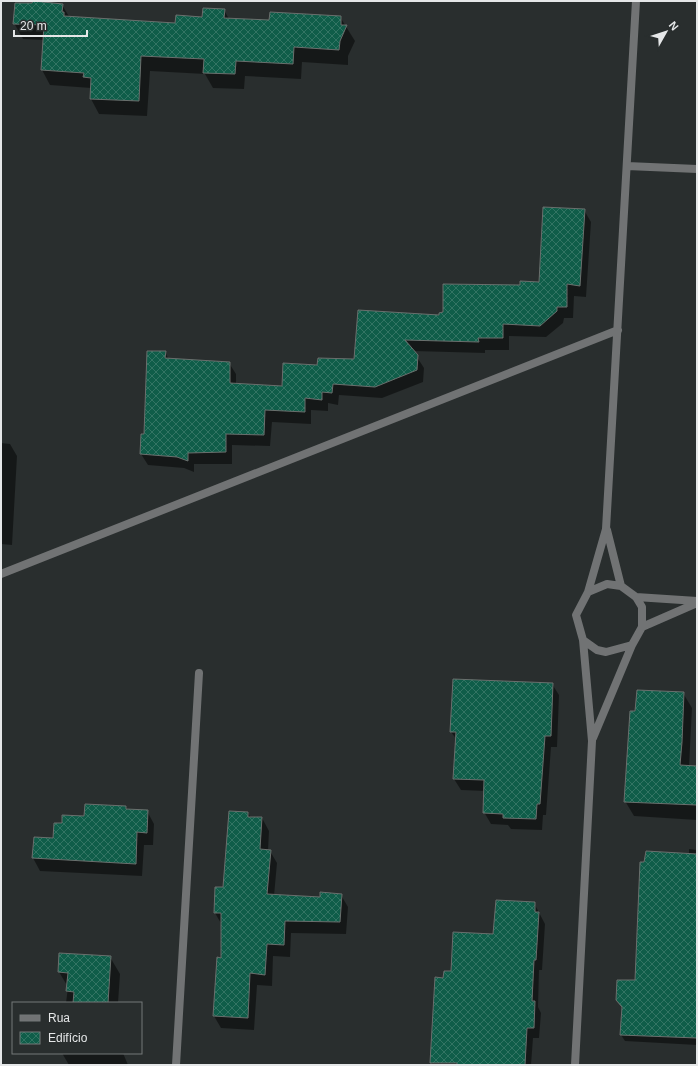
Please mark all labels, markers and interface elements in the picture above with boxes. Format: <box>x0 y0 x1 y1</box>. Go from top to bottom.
scale bar <box>14 12 87 38</box>
north arrow <box>646 12 686 52</box>
text: 20 m <box>20 19 47 33</box>
text: N <box>667 19 681 33</box>
legend <box>12 1002 142 1054</box>
text: Rua <box>48 1011 70 1025</box>
text: Edifício <box>48 1031 88 1045</box>

